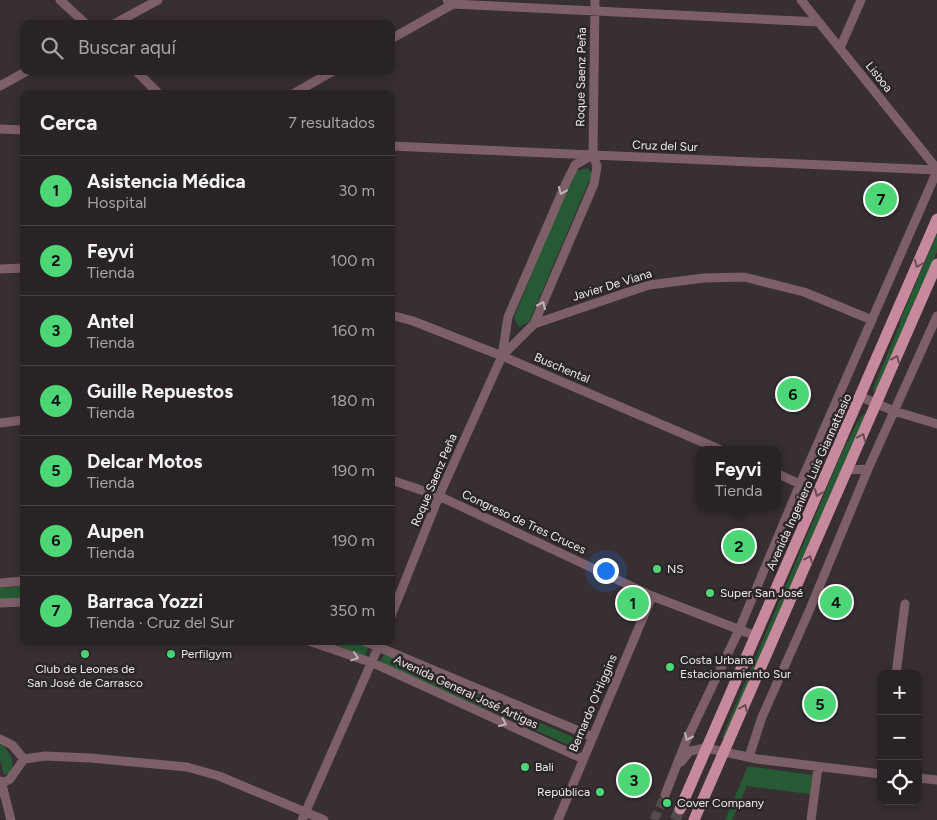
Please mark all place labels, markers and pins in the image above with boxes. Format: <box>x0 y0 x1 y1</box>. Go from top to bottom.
pin: 7 <box>865 180 897 218</box>
pin: 6 <box>777 375 809 413</box>
pin: 2 <box>723 527 755 565</box>
place label: NS <box>667 562 684 576</box>
marker: NS <box>651 563 663 575</box>
pin: 4 <box>820 583 852 621</box>
pin: 1 <box>617 584 649 622</box>
place label: Super San José <box>720 586 804 600</box>
marker: Super San José <box>704 587 716 599</box>
place label: Perfilgym <box>181 647 232 661</box>
marker: Club de Leones de San José de Carrasco <box>79 648 91 660</box>
marker: Perfilgym <box>165 648 177 660</box>
place label: Costa Urbana Estacionamiento Sur <box>680 653 791 681</box>
marker: Costa Urbana Estacionamiento Sur <box>664 661 676 673</box>
place label: Club de Leones de San José de Carrasco <box>27 662 143 690</box>
pin: 5 <box>804 685 836 723</box>
place label: Bali <box>535 760 554 774</box>
marker: Bali <box>519 761 531 773</box>
pin: 3 <box>618 761 650 799</box>
place label: República <box>537 785 590 799</box>
marker: República <box>594 786 606 798</box>
place label: Cover Company <box>677 796 765 810</box>
marker: Cover Company <box>661 797 673 809</box>

